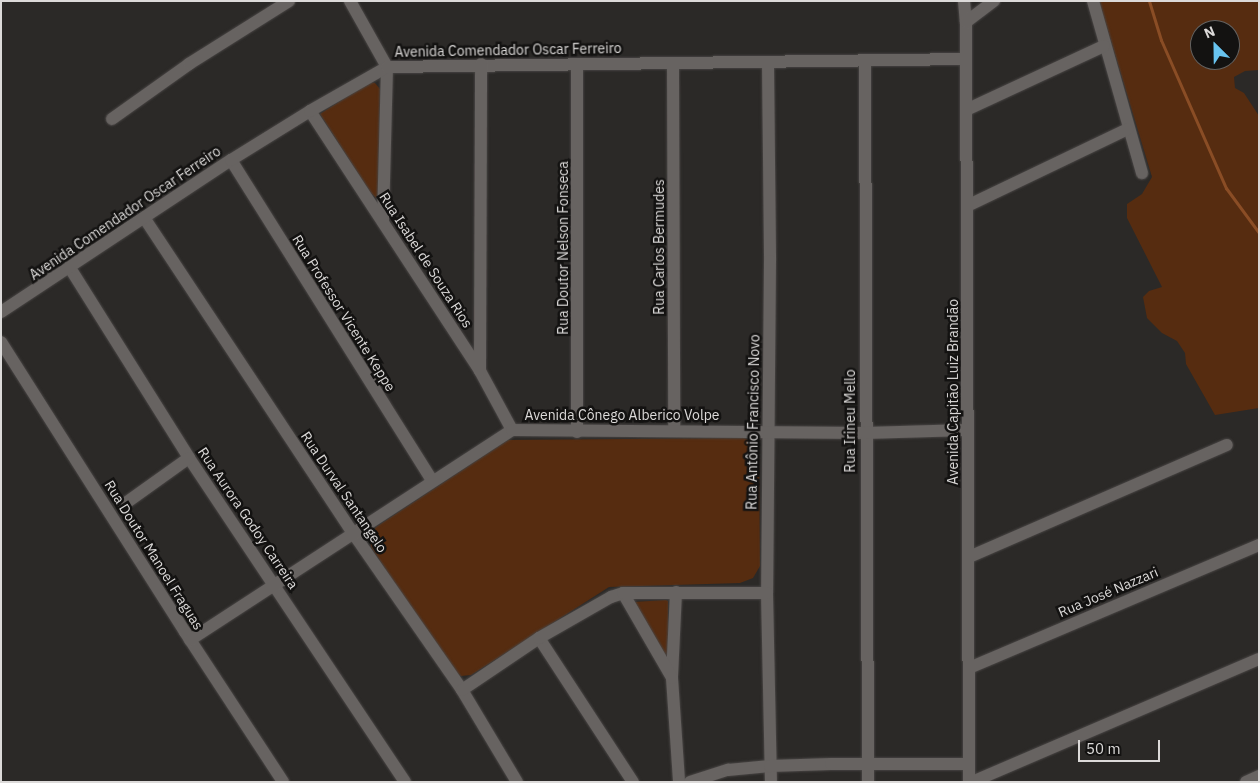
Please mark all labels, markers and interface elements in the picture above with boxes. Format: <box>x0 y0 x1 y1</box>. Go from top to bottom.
north arrow <box>1190 20 1240 70</box>
text: N <box>1201 22 1218 42</box>
street label: Avenida Comendador Oscar Ferreiro <box>394 40 622 60</box>
street label: Avenida Comendador Oscar Ferreiro <box>26 143 224 283</box>
street label: Rua Doutor Nelson Fonseca <box>555 161 571 335</box>
street label: Rua Carlos Bermudes <box>651 179 667 315</box>
street label: Rua Isabel de Souza Rios <box>376 189 476 331</box>
street label: Rua Professor Vicente Keppe <box>289 232 399 394</box>
street label: Avenida Capitão Luiz Brandão <box>945 299 961 485</box>
street label: Rua Antônio Francisco Novo <box>743 334 763 510</box>
street label: Rua Irineu Mello <box>842 369 858 473</box>
street label: Avenida Cônego Alberico Volpe <box>524 407 720 423</box>
street label: Rua Durval Santangelo <box>297 428 391 556</box>
street label: Rua Aurora Godoy Carreira <box>194 444 302 592</box>
street label: Rua Doutor Manoel Fraguas <box>101 477 207 633</box>
street label: Rua José Nazzari <box>1055 563 1161 621</box>
scale bar <box>1080 730 1162 762</box>
text: 50 m <box>1086 739 1121 758</box>

